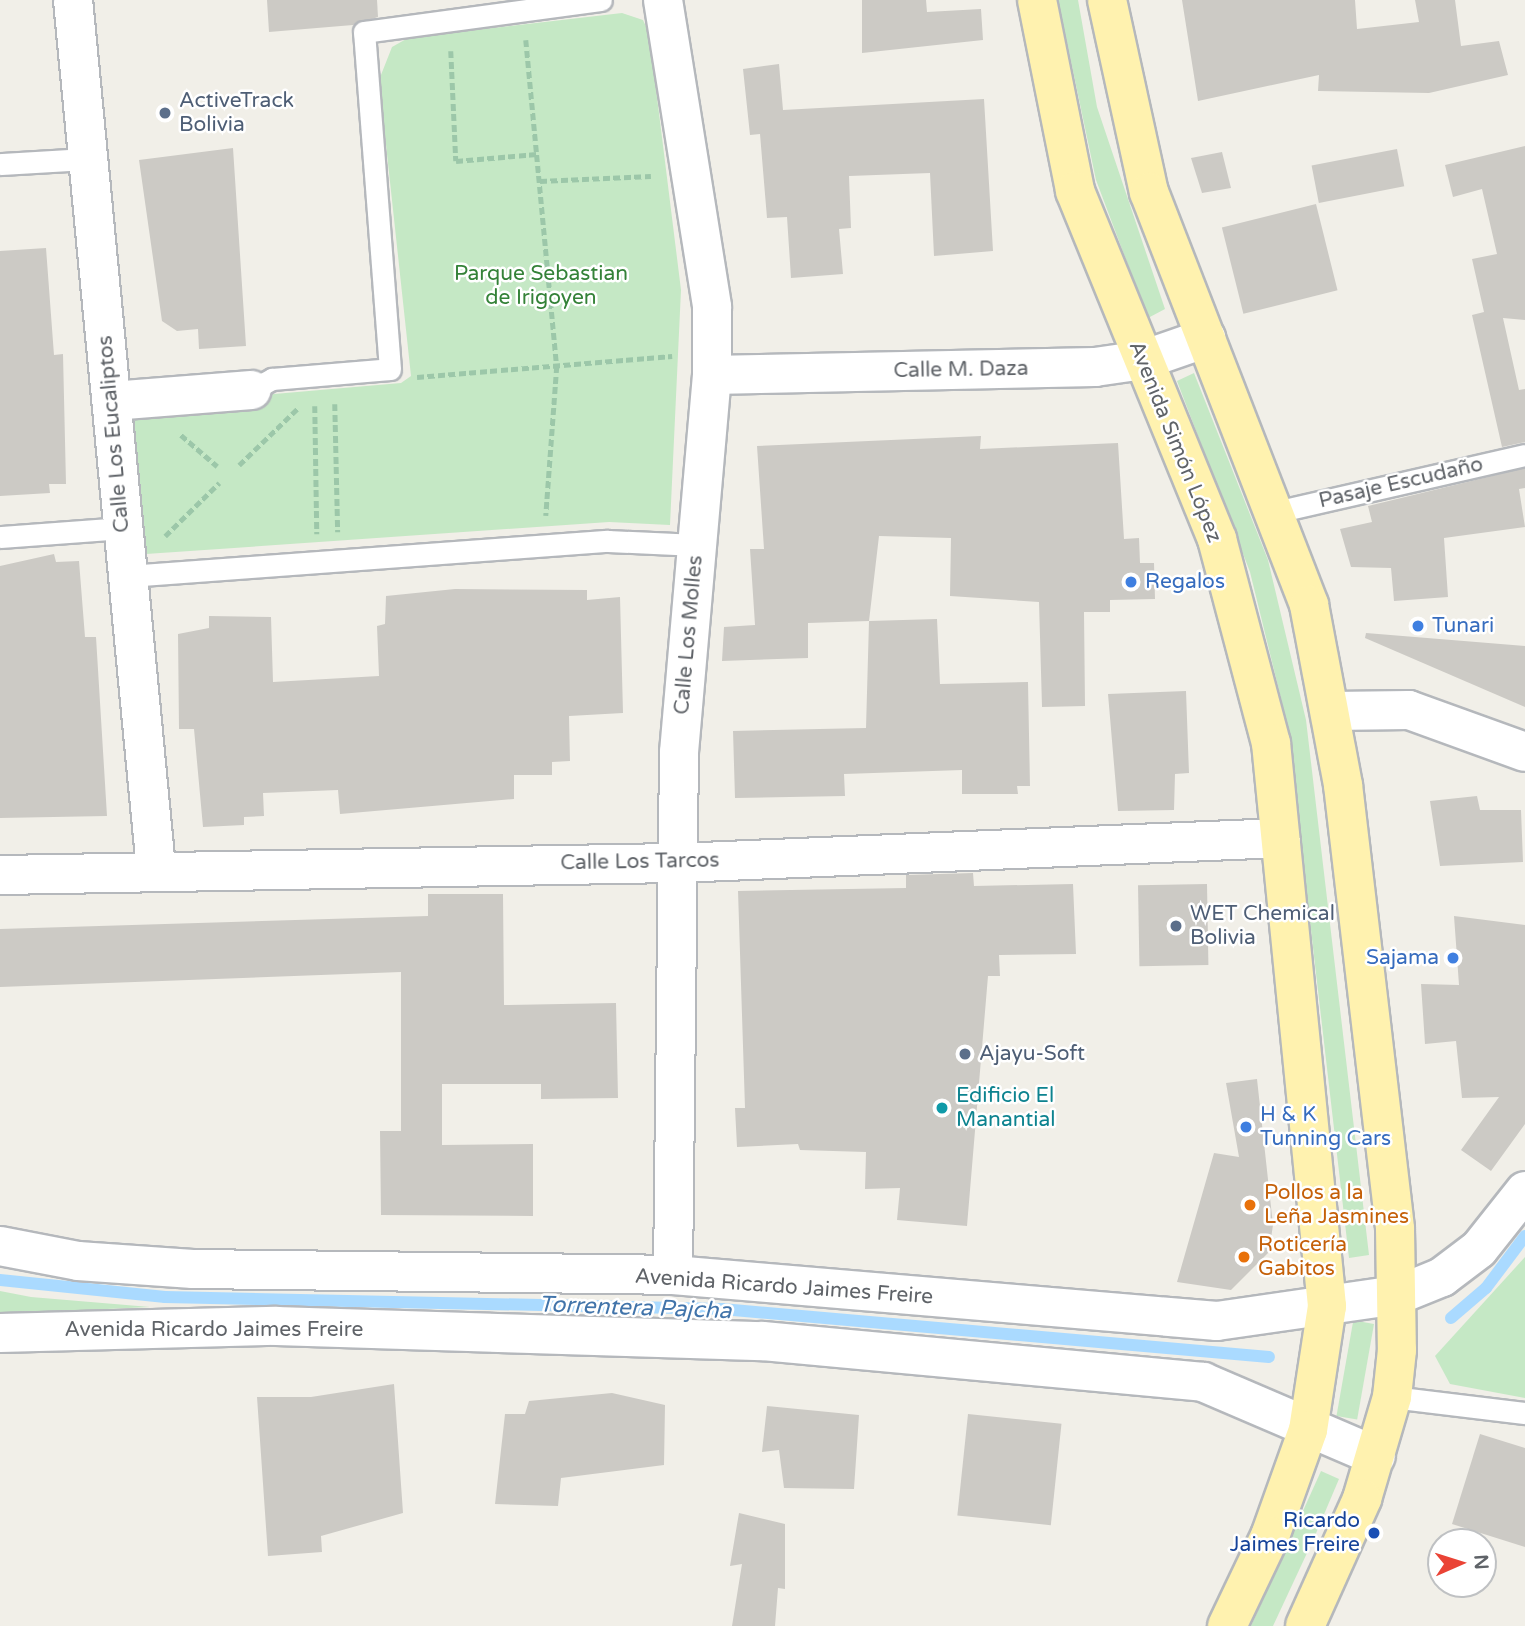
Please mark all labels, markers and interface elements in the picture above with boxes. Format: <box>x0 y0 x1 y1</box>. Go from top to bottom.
place label: ActiveTrack Bolivia <box>179 88 294 138</box>
marker: ActiveTrack Bolivia <box>157 105 173 121</box>
park label: Parque Sebastian de Irigoyen <box>454 261 628 311</box>
street label: Calle Los Eucaliptos <box>93 334 135 534</box>
street label: Avenida Simón López <box>1123 338 1227 546</box>
street label: Calle M. Daza <box>893 356 1029 384</box>
street label: Pasaje Escudaño <box>1316 452 1486 514</box>
street label: Calle Los Molles <box>669 554 709 716</box>
place label: Regalos <box>1145 569 1225 595</box>
marker: Regalos <box>1123 574 1139 590</box>
place label: Tunari <box>1432 613 1494 639</box>
marker: Tunari <box>1410 618 1426 634</box>
street label: Calle Los Tarcos <box>560 848 720 876</box>
place label: WET Chemical Bolivia <box>1190 901 1335 951</box>
marker: WET Chemical Bolivia <box>1168 918 1184 934</box>
place label: Sajama <box>1366 945 1439 971</box>
marker: Sajama <box>1445 950 1461 966</box>
place label: Ajayu-Soft <box>979 1041 1085 1067</box>
marker: Ajayu-Soft <box>957 1046 973 1062</box>
place label: Edificio El Manantial <box>956 1083 1055 1133</box>
marker: Edificio El Manantial <box>934 1100 950 1116</box>
place label: H & K Tunning Cars <box>1260 1102 1391 1152</box>
marker: H & K Tunning Cars <box>1238 1119 1254 1135</box>
place label: Pollos a la Leña Jasmines <box>1264 1180 1409 1230</box>
marker: Pollos a la Leña Jasmines <box>1242 1197 1258 1213</box>
place label: Roticería Gabitos <box>1258 1232 1347 1282</box>
marker: Roticería Gabitos <box>1236 1249 1252 1265</box>
street label: Avenida Ricardo Jaimes Freire <box>634 1264 934 1310</box>
water label: Torrentera Pajcha <box>538 1291 732 1325</box>
street label: Avenida Ricardo Jaimes Freire <box>65 1317 363 1343</box>
place label: Ricardo Jaimes Freire <box>1230 1508 1360 1558</box>
marker: Ricardo Jaimes Freire <box>1366 1525 1382 1541</box>
north arrow <box>1427 1528 1497 1598</box>
text: N <box>1470 1554 1492 1570</box>

